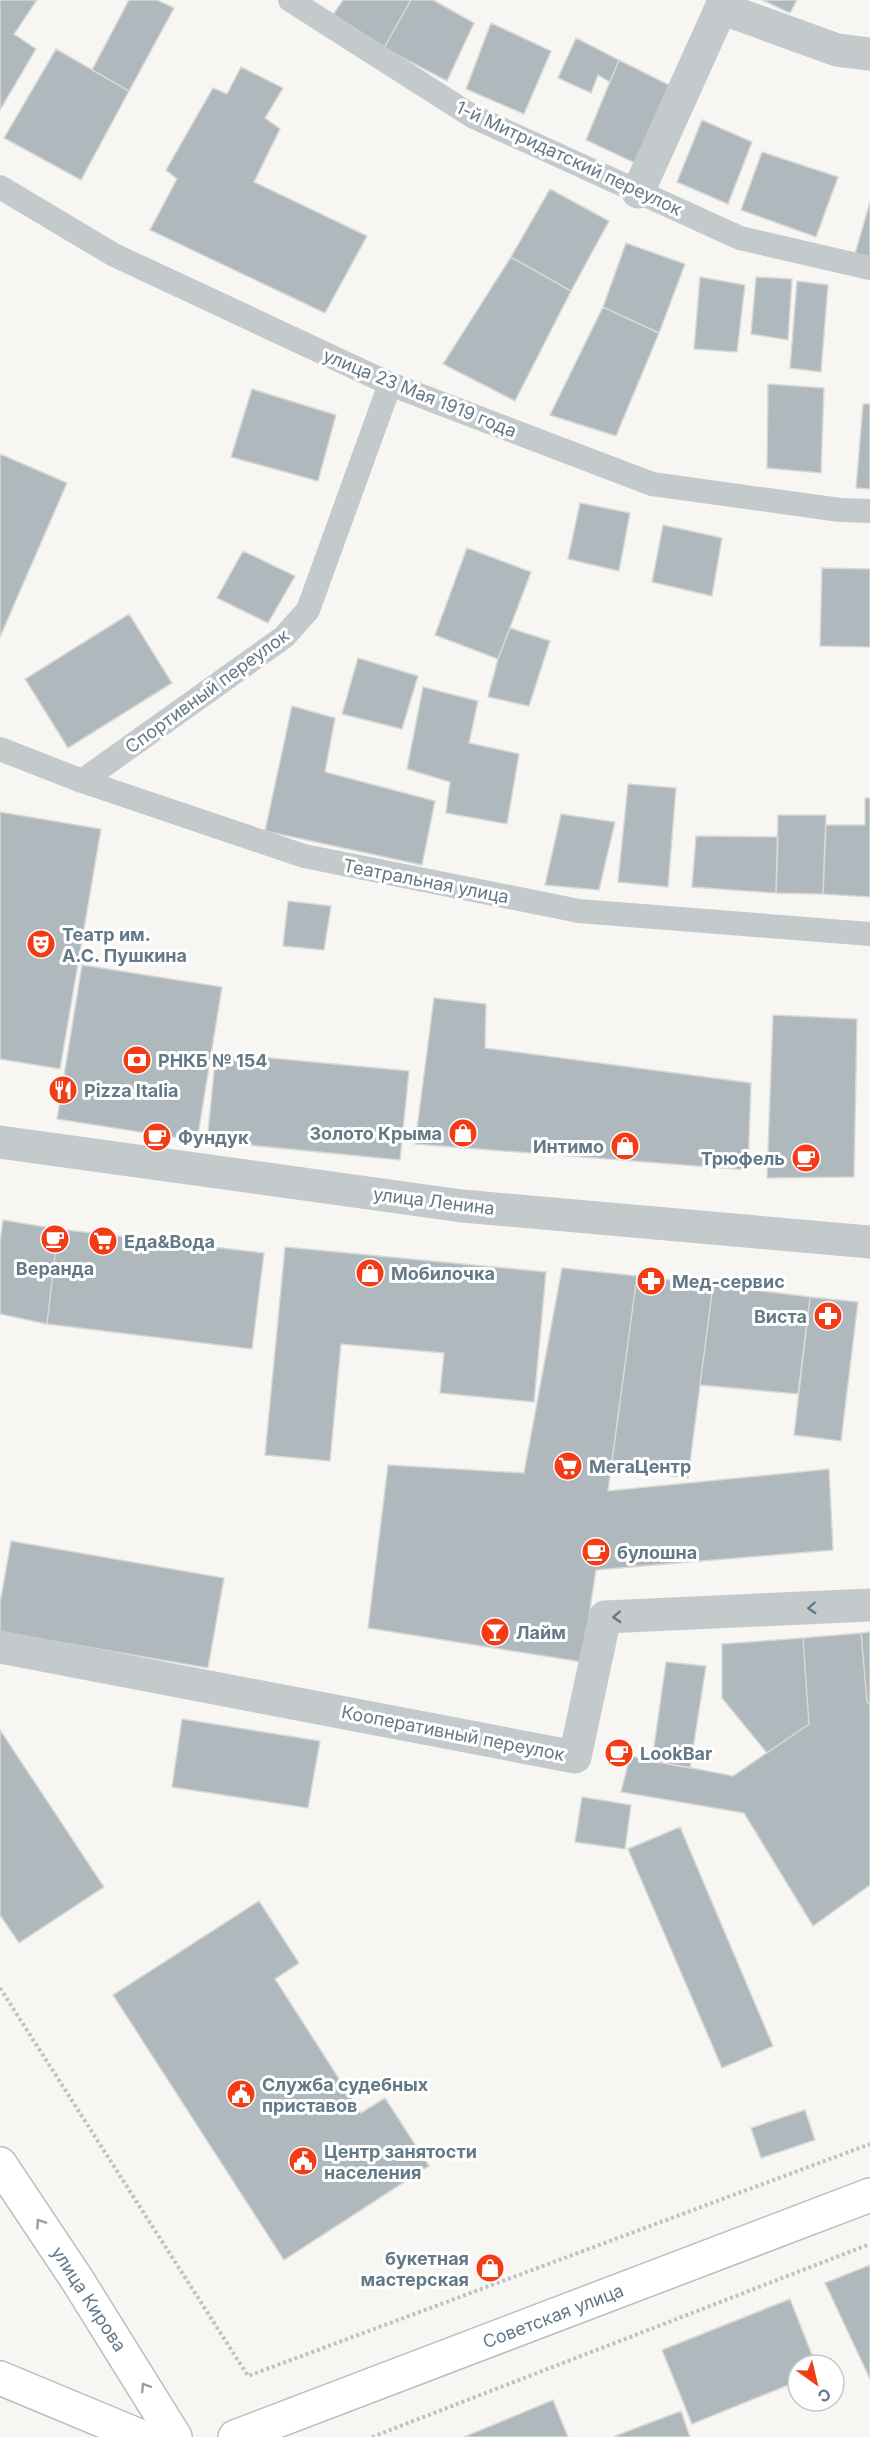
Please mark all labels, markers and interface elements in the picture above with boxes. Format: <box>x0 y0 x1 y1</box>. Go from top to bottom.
street label: 1-й Митридатский переулок <box>453 96 686 220</box>
street label: улица 23 Мая 1919 года <box>320 345 520 441</box>
street label: Спортивный переулок <box>121 624 293 757</box>
street label: Театральная улица <box>341 855 511 907</box>
place label: Театр им. А.С. Пушкина <box>62 924 187 966</box>
theatre icon: Театр им. А.С. Пушкина <box>25 928 57 960</box>
bank icon: РНКБ № 154 <box>121 1044 153 1076</box>
place label: РНКБ № 154 <box>158 1050 268 1071</box>
restaurant icon: Pizza Italia <box>47 1074 79 1106</box>
place label: Pizza Italia <box>84 1080 179 1101</box>
shop icon: Золото Крыма <box>447 1117 479 1149</box>
cafe icon: Фундук <box>141 1121 173 1153</box>
place label: Золото Крыма <box>310 1123 442 1144</box>
place label: Фундук <box>178 1127 249 1148</box>
shop icon: Интимо <box>609 1130 641 1162</box>
place label: Интимо <box>533 1136 604 1157</box>
cafe icon: Трюфель <box>790 1142 822 1174</box>
place label: Трюфель <box>701 1148 785 1169</box>
street label: улица Ленина <box>372 1183 496 1219</box>
cafe icon: Веранда <box>39 1223 71 1255</box>
supermarket icon: Еда&Вода <box>87 1225 119 1257</box>
place label: Еда&Вода <box>124 1231 215 1252</box>
shop icon: Мобилочка <box>354 1257 386 1289</box>
place label: Веранда <box>16 1258 94 1279</box>
place label: Мобилочка <box>391 1263 495 1284</box>
pharmacy icon: Мед-сервис <box>635 1265 667 1297</box>
place label: Мед-сервис <box>672 1271 785 1292</box>
pharmacy icon: Виста <box>812 1300 844 1332</box>
place label: Виста <box>754 1306 807 1327</box>
supermarket icon: МегаЦентр <box>552 1450 584 1482</box>
place label: МегаЦентр <box>589 1456 691 1477</box>
cafe icon: булошна <box>580 1536 612 1568</box>
place label: булошна <box>617 1542 697 1563</box>
one-way arrow <box>807 1601 816 1614</box>
one-way arrow <box>612 1610 621 1623</box>
bar icon: Лайм <box>479 1616 511 1648</box>
place label: Лайм <box>516 1622 566 1643</box>
street label: Кооперативный переулок <box>340 1701 567 1765</box>
cafe icon: LookBar <box>603 1737 635 1769</box>
place label: LookBar <box>640 1743 712 1764</box>
place label: Служба судебных приставов <box>262 2074 429 2116</box>
public building icon: Служба судебных приставов <box>225 2078 257 2110</box>
place label: Центр занятости населения <box>324 2141 477 2183</box>
public building icon: Центр занятости населения <box>287 2145 319 2177</box>
one-way arrow <box>36 2219 47 2230</box>
street label: улица Кирова <box>47 2243 131 2355</box>
place label: букетная мастерская <box>361 2248 469 2290</box>
shop icon: букетная мастерская <box>474 2252 506 2284</box>
street label: Советская улица <box>480 2279 626 2353</box>
north arrow <box>786 2353 846 2413</box>
one-way arrow <box>140 2383 152 2393</box>
text: С <box>814 2384 835 2407</box>

